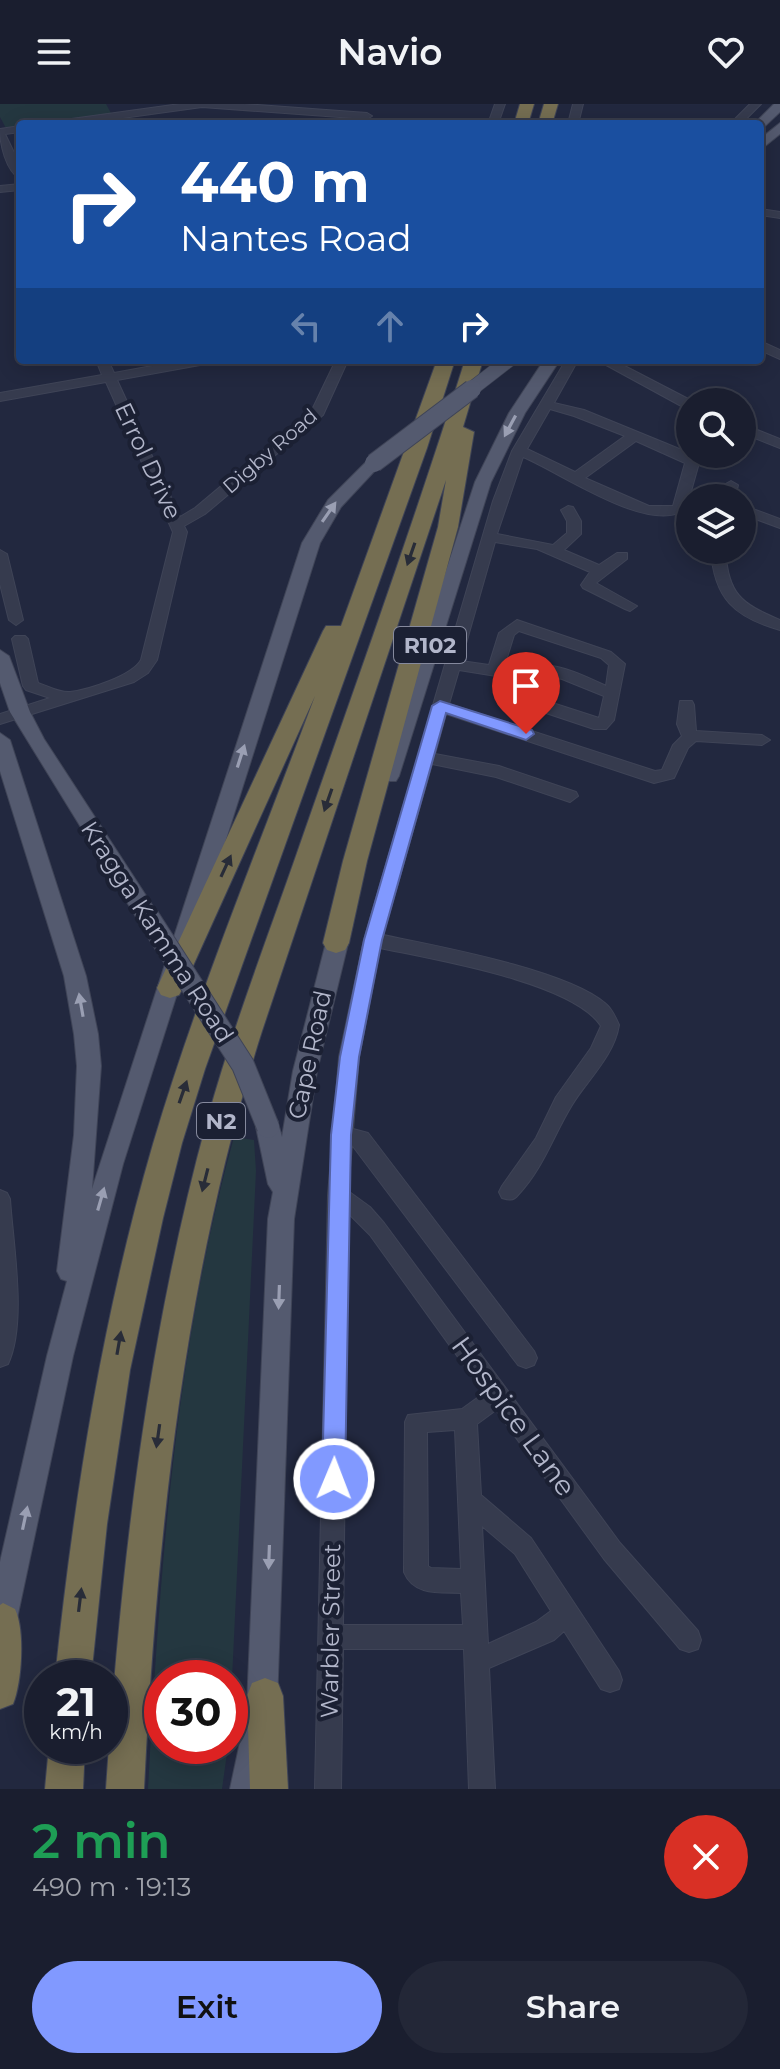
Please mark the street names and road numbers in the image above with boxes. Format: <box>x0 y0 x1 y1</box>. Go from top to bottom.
street label: Errol Drive <box>109 398 188 524</box>
street label: Digby Road <box>218 403 322 499</box>
road number: R102 <box>394 627 466 663</box>
street label: Kragga Kamma Road <box>75 816 240 1048</box>
street label: Cape Road <box>282 988 337 1122</box>
road number: N2 <box>197 1103 245 1139</box>
street label: Hospice Lane <box>445 1330 583 1502</box>
street label: Warbler Street <box>314 1543 347 1719</box>

